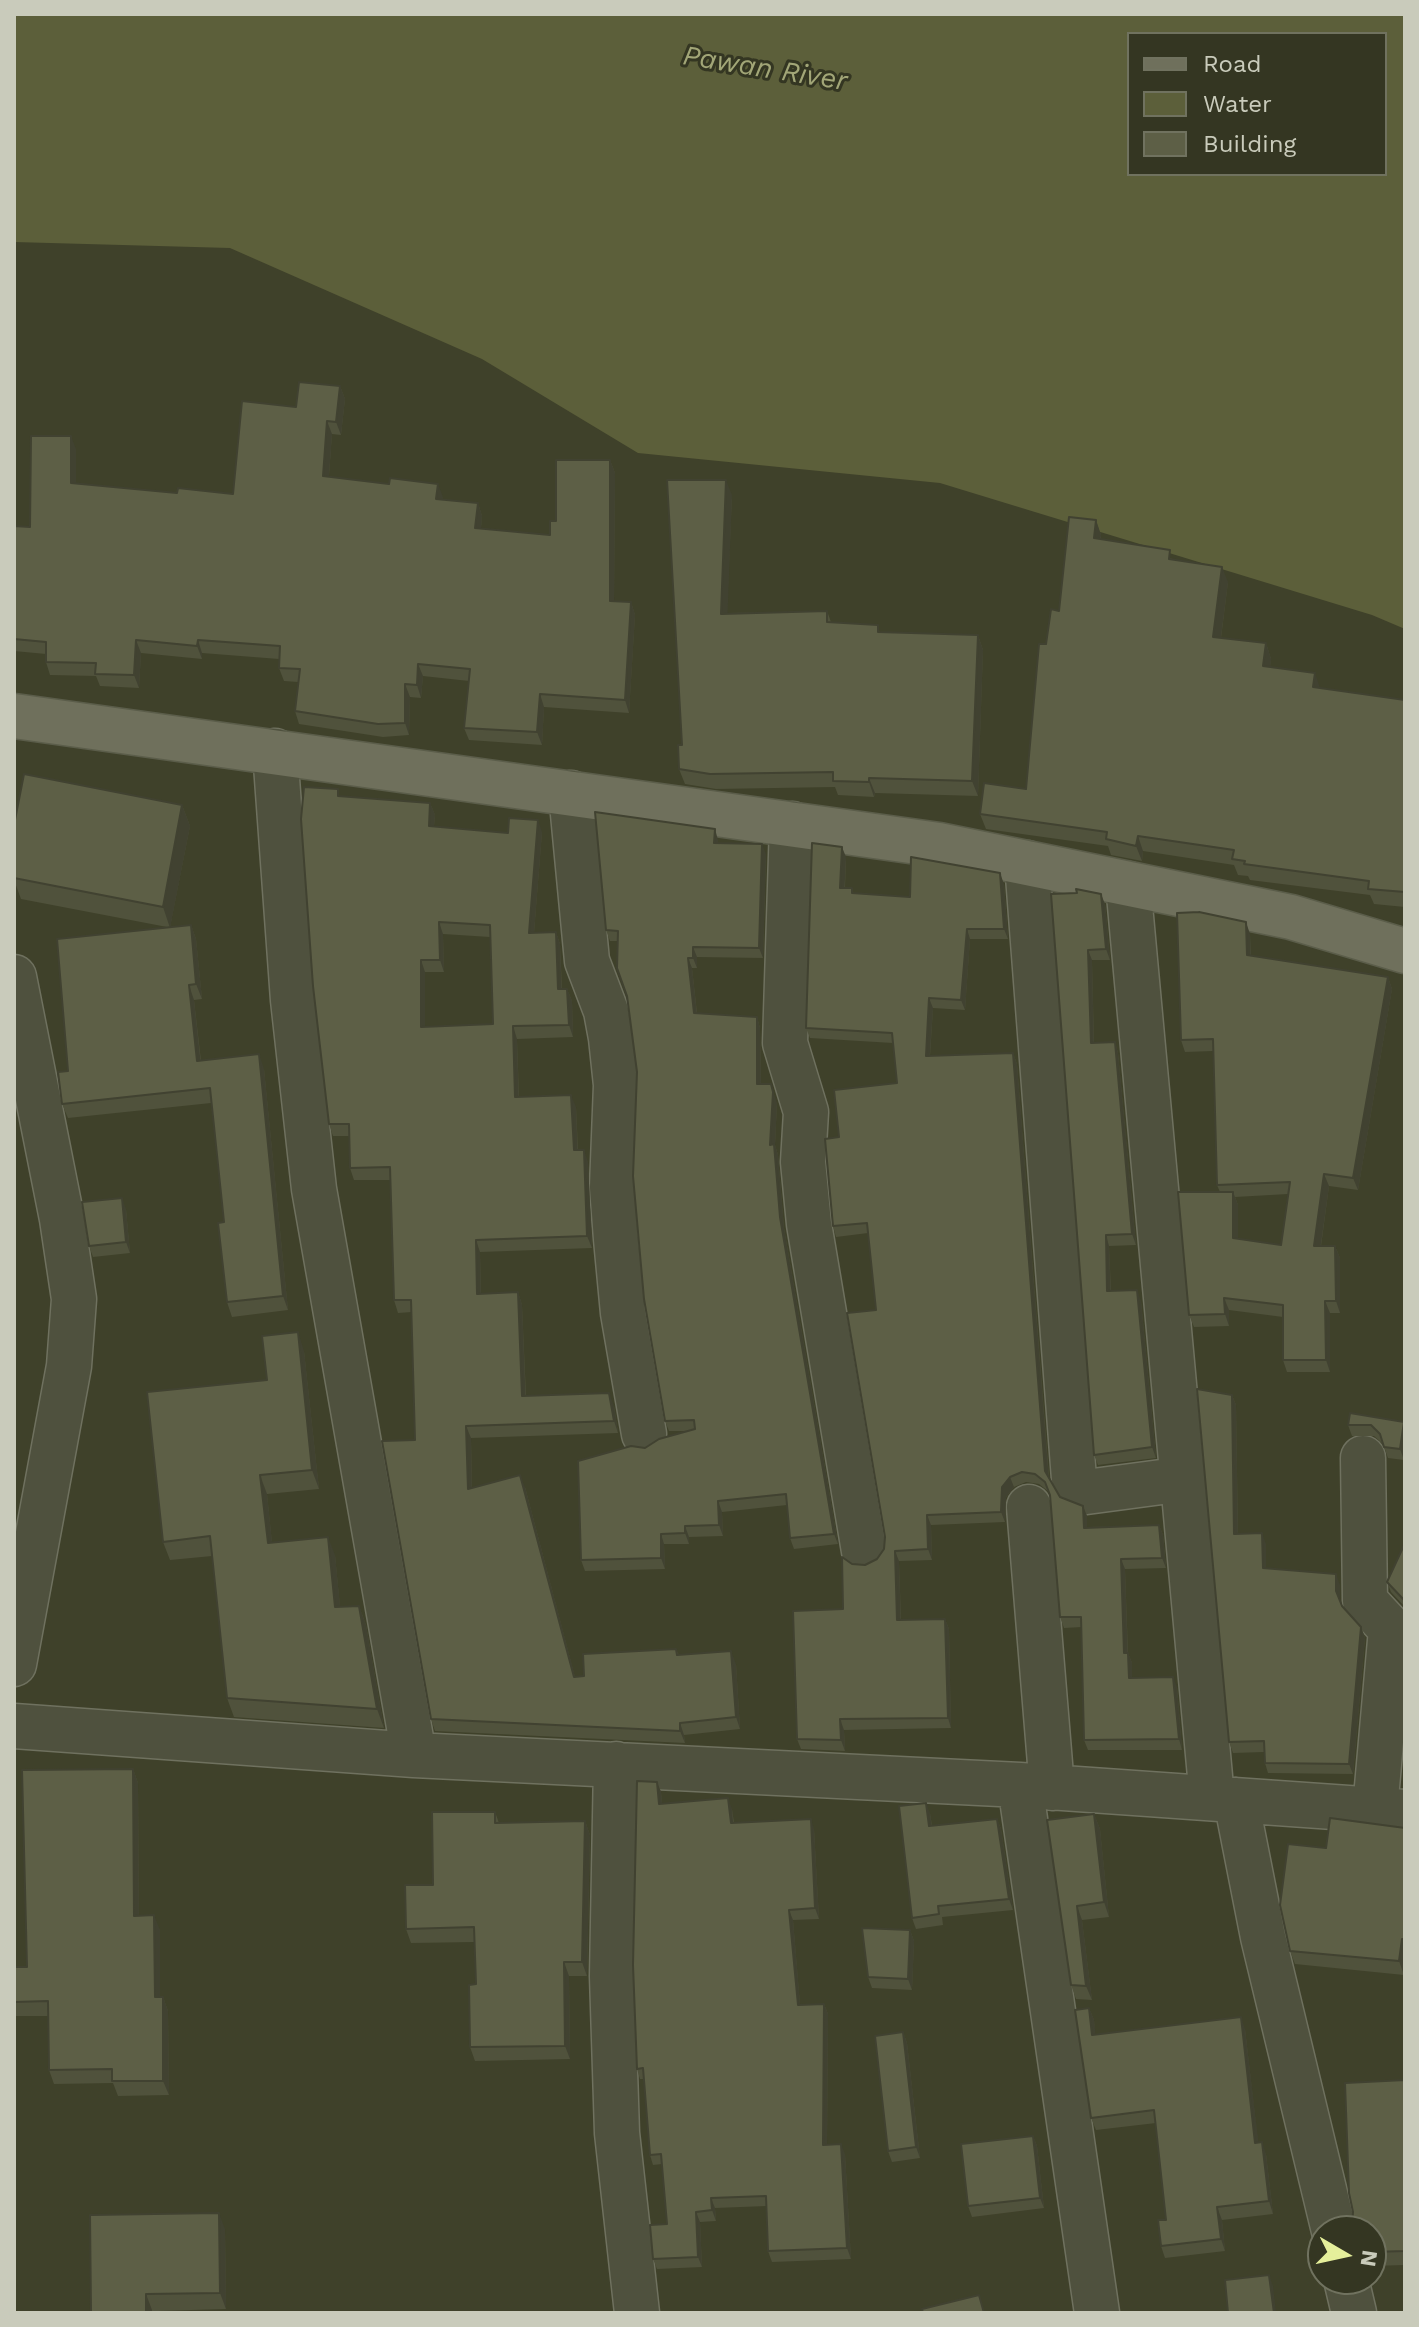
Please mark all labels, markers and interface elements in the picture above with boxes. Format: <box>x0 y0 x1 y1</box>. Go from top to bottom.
legend <box>1127 32 1387 176</box>
water label: Pawan River <box>680 39 850 99</box>
text: Road <box>1203 50 1262 78</box>
text: Water <box>1203 90 1272 118</box>
text: Building <box>1203 130 1296 158</box>
north arrow <box>1307 2215 1387 2295</box>
text: N <box>1356 2249 1383 2269</box>

